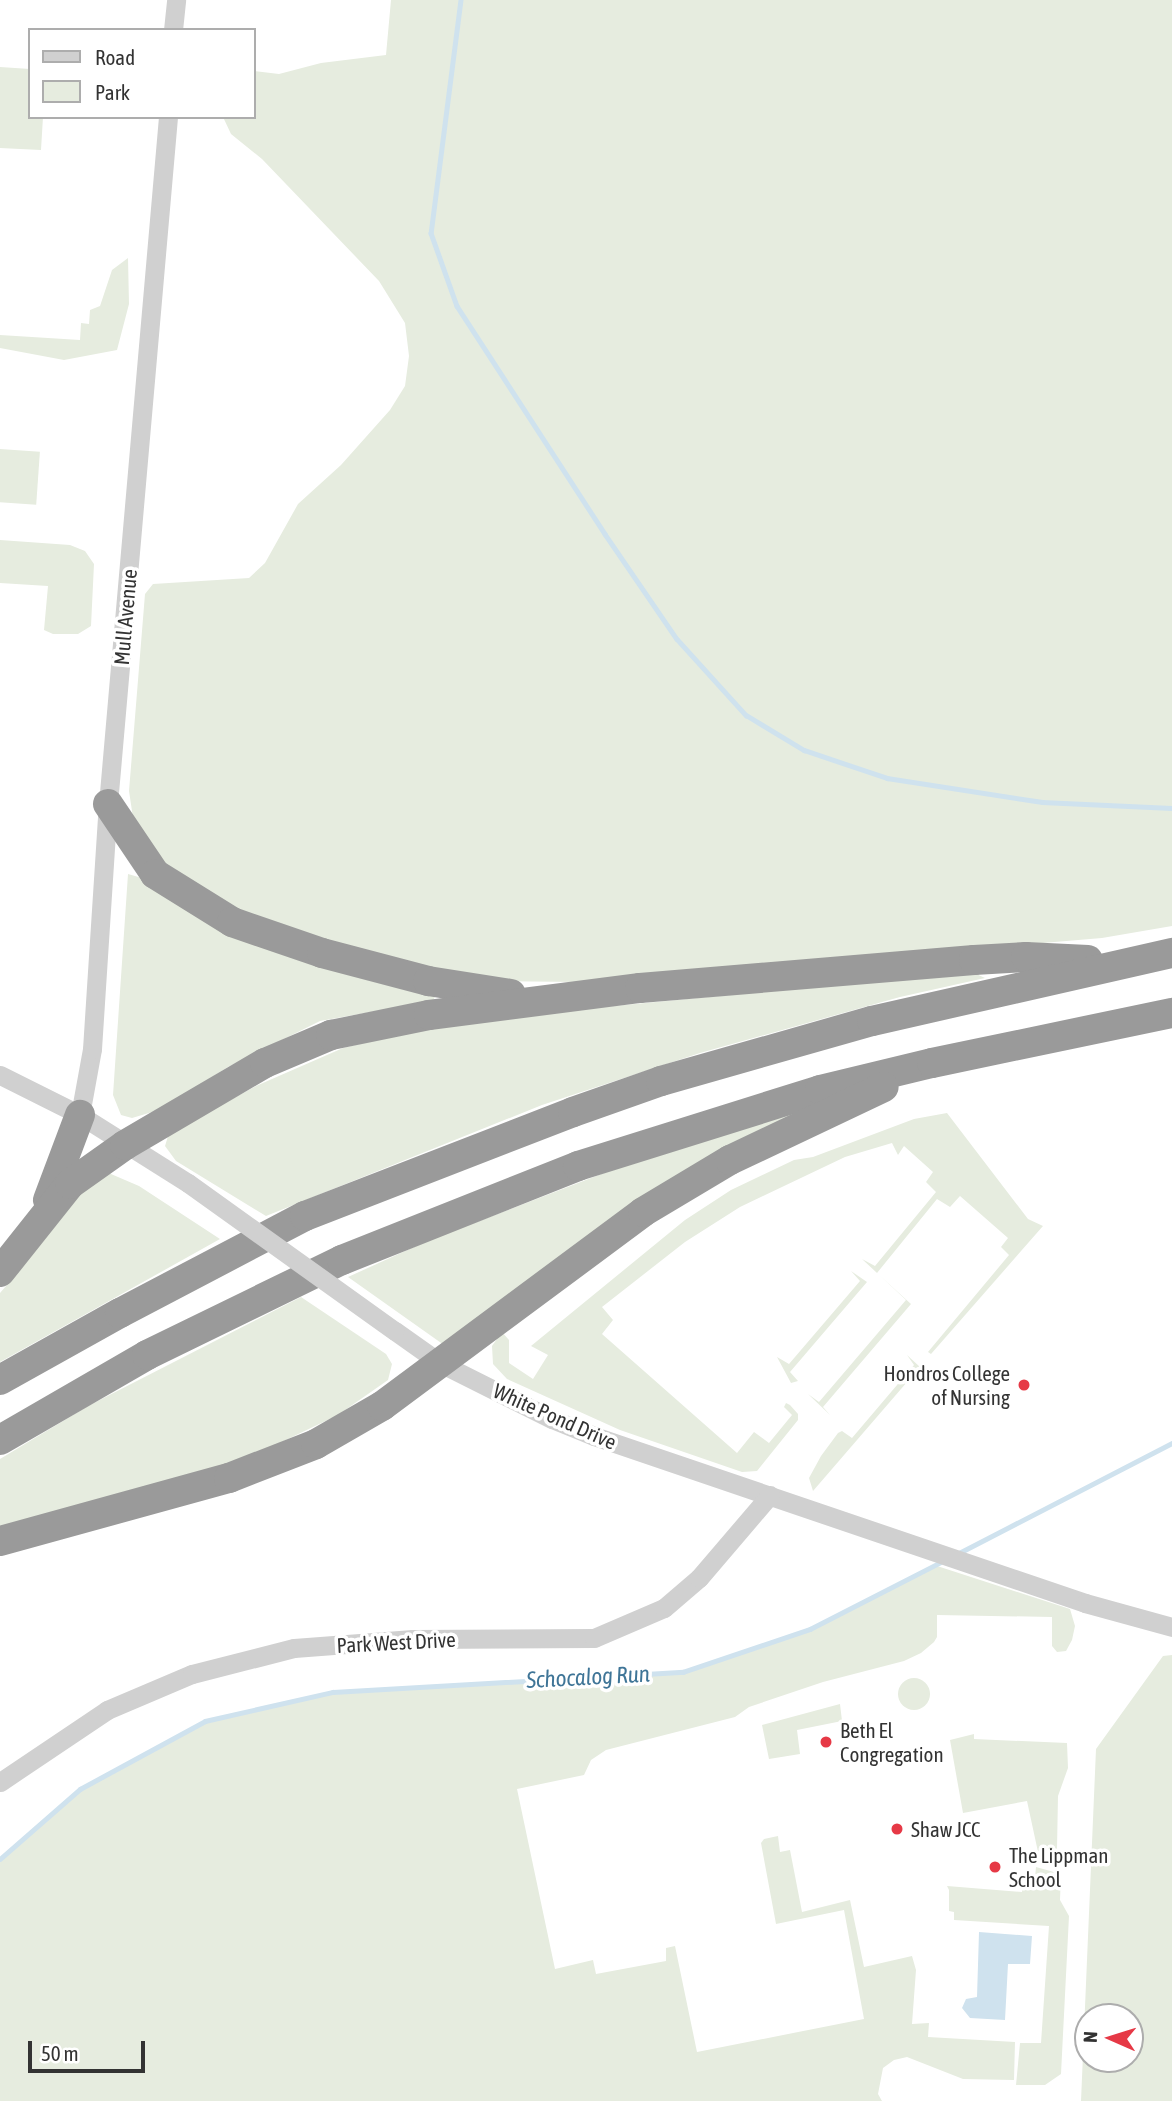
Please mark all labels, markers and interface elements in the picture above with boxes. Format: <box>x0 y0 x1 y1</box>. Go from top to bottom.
legend <box>28 28 256 119</box>
text: Road <box>95 45 135 69</box>
text: Park <box>95 80 130 104</box>
street label: Mull Avenue <box>108 568 142 666</box>
place label: Hondros College of Nursing <box>884 1360 1010 1410</box>
marker: Hondros College of Nursing <box>1016 1377 1032 1393</box>
street label: White Pond Drive <box>489 1378 621 1454</box>
street label: Park West Drive <box>336 1626 456 1658</box>
water label: Schocalog Run <box>526 1660 650 1694</box>
place label: Beth El Congregation <box>840 1717 944 1767</box>
marker: Beth El Congregation <box>818 1734 834 1750</box>
place label: Shaw JCC <box>911 1816 980 1842</box>
marker: Shaw JCC <box>889 1821 905 1837</box>
place label: The Lippman School <box>1009 1842 1108 1892</box>
marker: The Lippman School <box>987 1859 1003 1875</box>
north arrow <box>1074 2003 1144 2073</box>
scale bar <box>32 2028 149 2072</box>
text: N <box>1079 2031 1101 2043</box>
text: 50 m <box>41 2041 79 2065</box>

